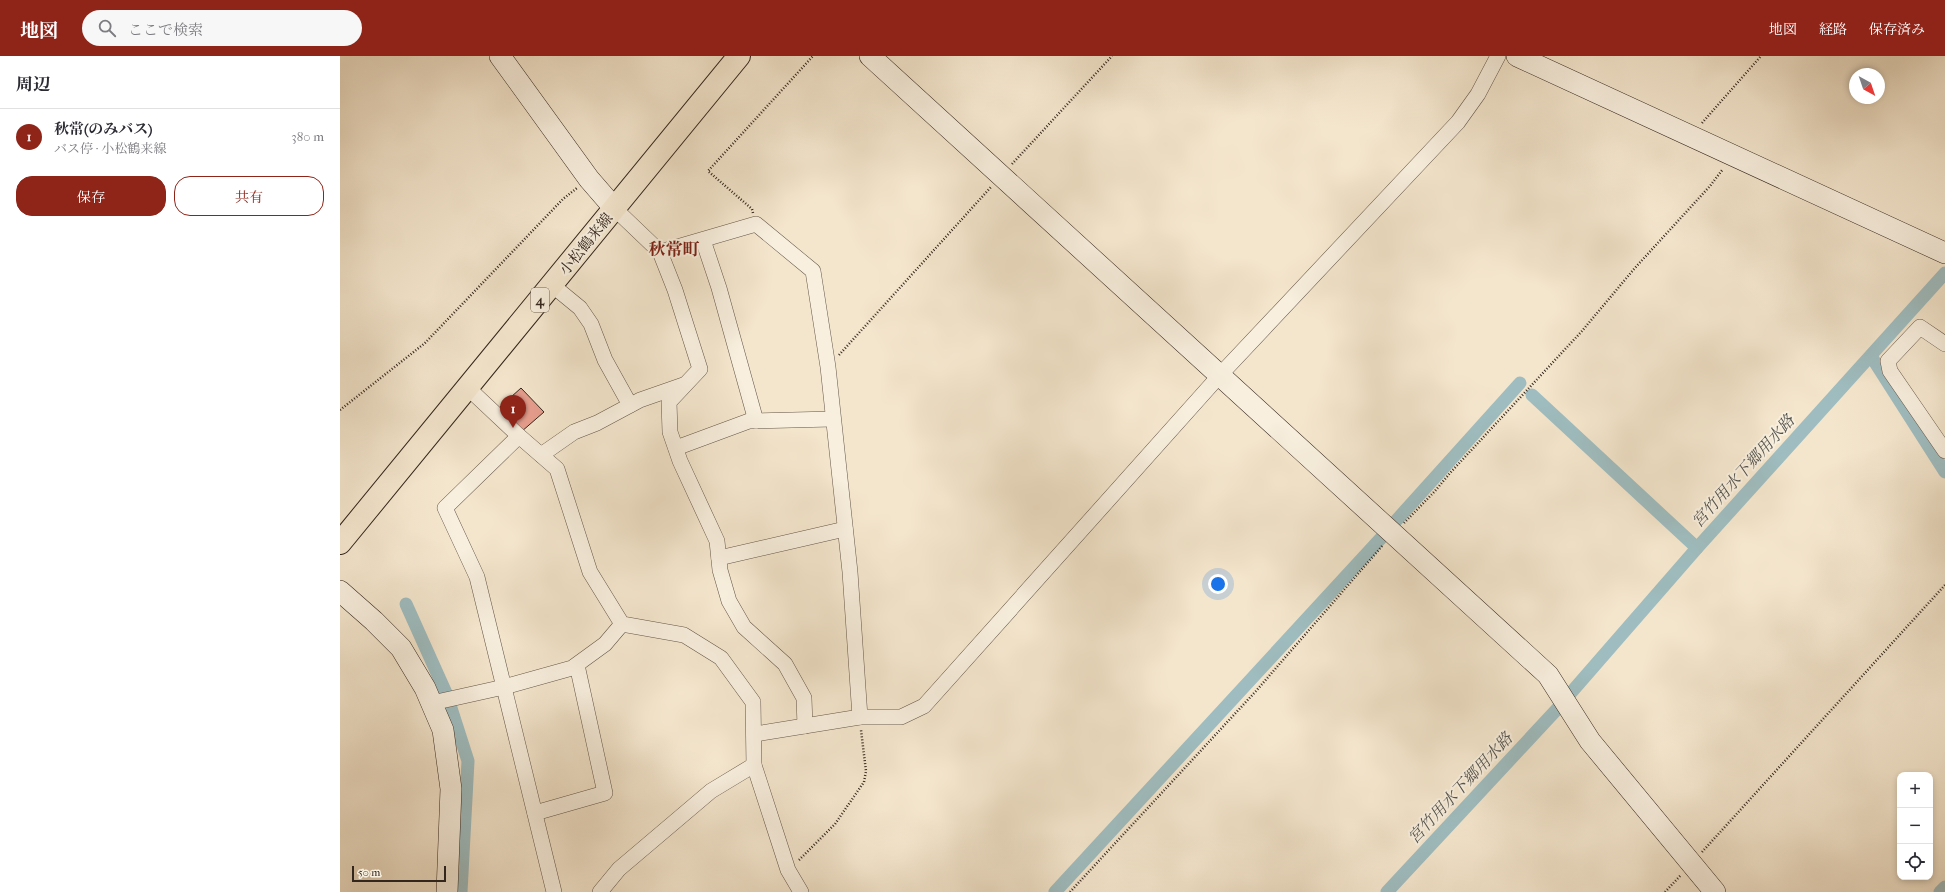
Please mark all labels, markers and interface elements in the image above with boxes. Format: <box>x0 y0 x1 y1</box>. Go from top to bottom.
search box <box>82 10 362 46</box>
icon: search <box>96 17 118 39</box>
text: 地図 <box>20 20 58 42</box>
text: ここで検索 <box>128 21 203 39</box>
text: 地図 <box>1769 21 1797 38</box>
text: 経路 <box>1819 21 1847 38</box>
text: 保存済み <box>1869 21 1925 38</box>
north arrow <box>1849 68 1885 104</box>
text: 周辺 <box>16 74 50 94</box>
text: 秋常(のみバス) <box>54 120 152 138</box>
text: 1 <box>27 129 31 144</box>
text: 380 m <box>291 129 324 144</box>
text: バス停 · 小松鶴来線 <box>54 141 166 156</box>
button: 保存 <box>16 176 166 216</box>
button: 共有 <box>174 176 324 216</box>
street label: 小松鶴来線 <box>555 209 617 279</box>
district label: 秋常町 <box>649 239 700 259</box>
road number: 4 <box>531 288 549 312</box>
pin: 1 <box>500 395 526 428</box>
water label: 宮竹用水下郷用水路 <box>1688 410 1799 531</box>
your location <box>1208 574 1228 594</box>
water label: 宮竹用水下郷用水路 <box>1404 728 1517 847</box>
map controls <box>1897 772 1933 880</box>
button: + <box>1897 772 1933 808</box>
button: − <box>1897 808 1933 844</box>
button: locate <box>1897 844 1933 880</box>
scale bar <box>352 864 446 883</box>
text: 50 m <box>358 866 380 879</box>

